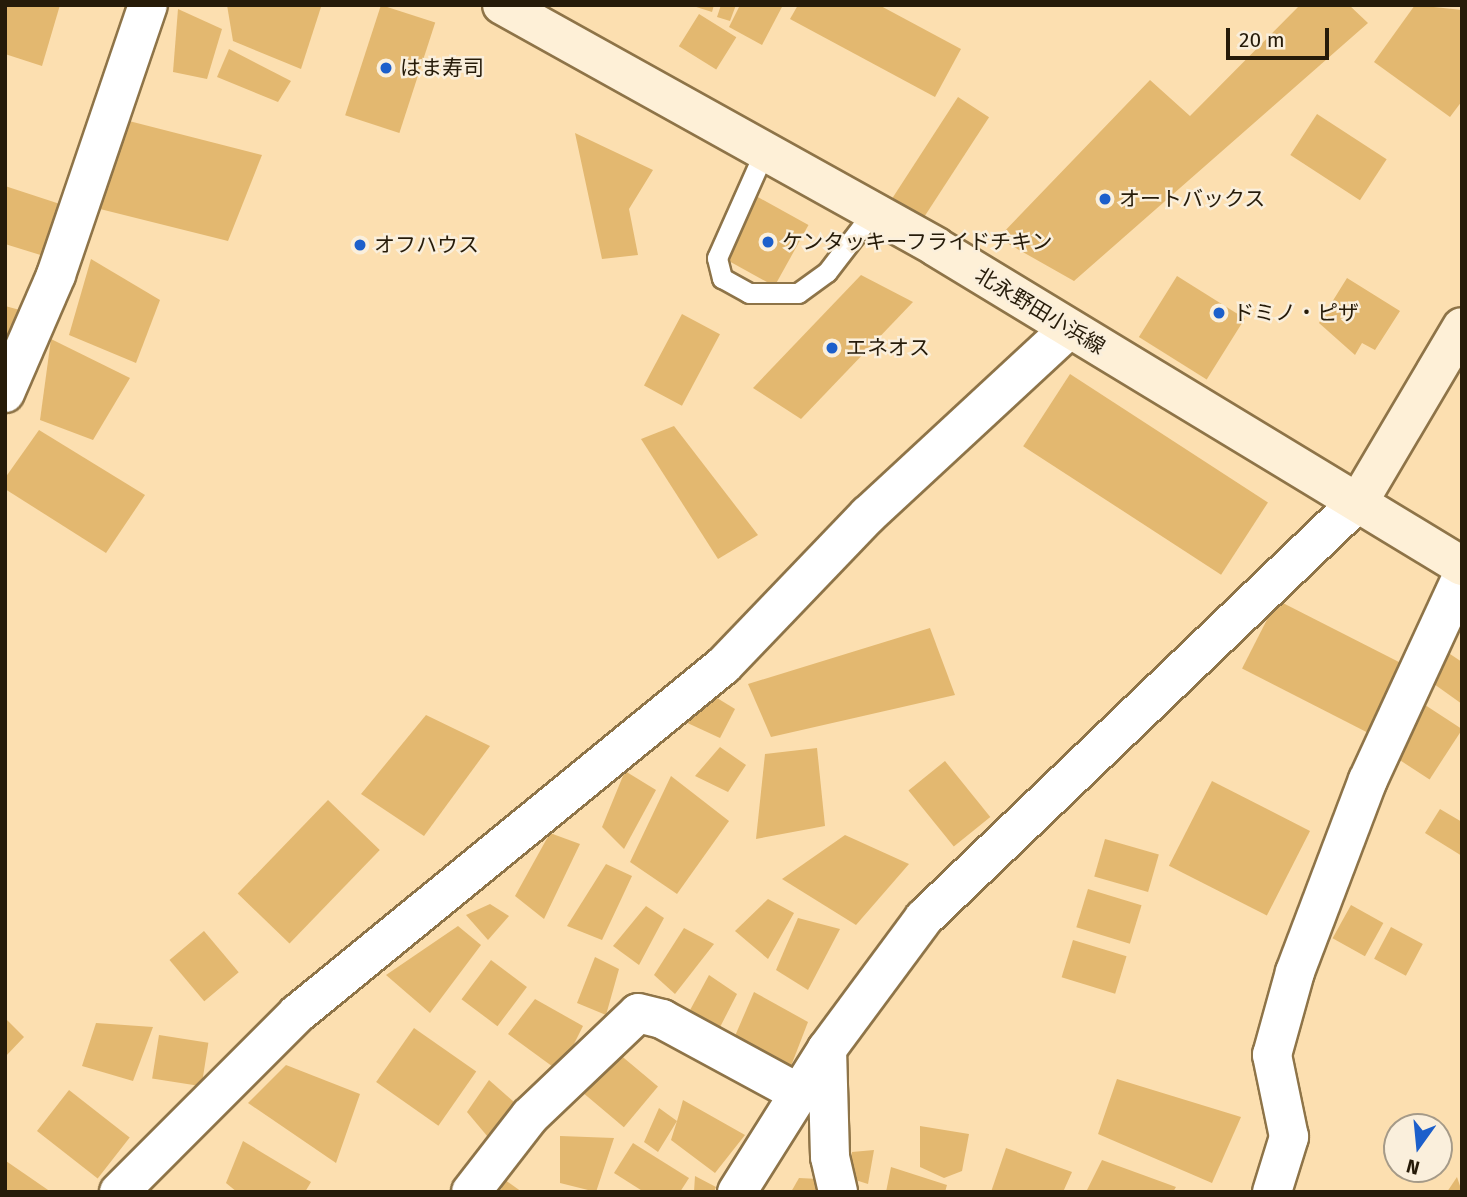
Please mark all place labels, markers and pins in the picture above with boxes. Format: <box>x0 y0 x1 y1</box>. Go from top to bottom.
place label: はま寿司 <box>400 55 484 81</box>
marker: はま寿司 <box>378 60 394 76</box>
place label: オートバックス <box>1119 186 1266 212</box>
marker: オートバックス <box>1097 191 1113 207</box>
place label: ケンタッキーフライドチキン <box>782 229 1055 255</box>
place label: オフハウス <box>374 232 479 258</box>
marker: ケンタッキーフライドチキン <box>760 234 776 250</box>
marker: オフハウス <box>352 237 368 253</box>
place label: ドミノ・ピザ <box>1233 300 1359 326</box>
marker: ドミノ・ピザ <box>1211 305 1227 321</box>
place label: エネオス <box>846 335 930 361</box>
marker: エネオス <box>824 340 840 356</box>

